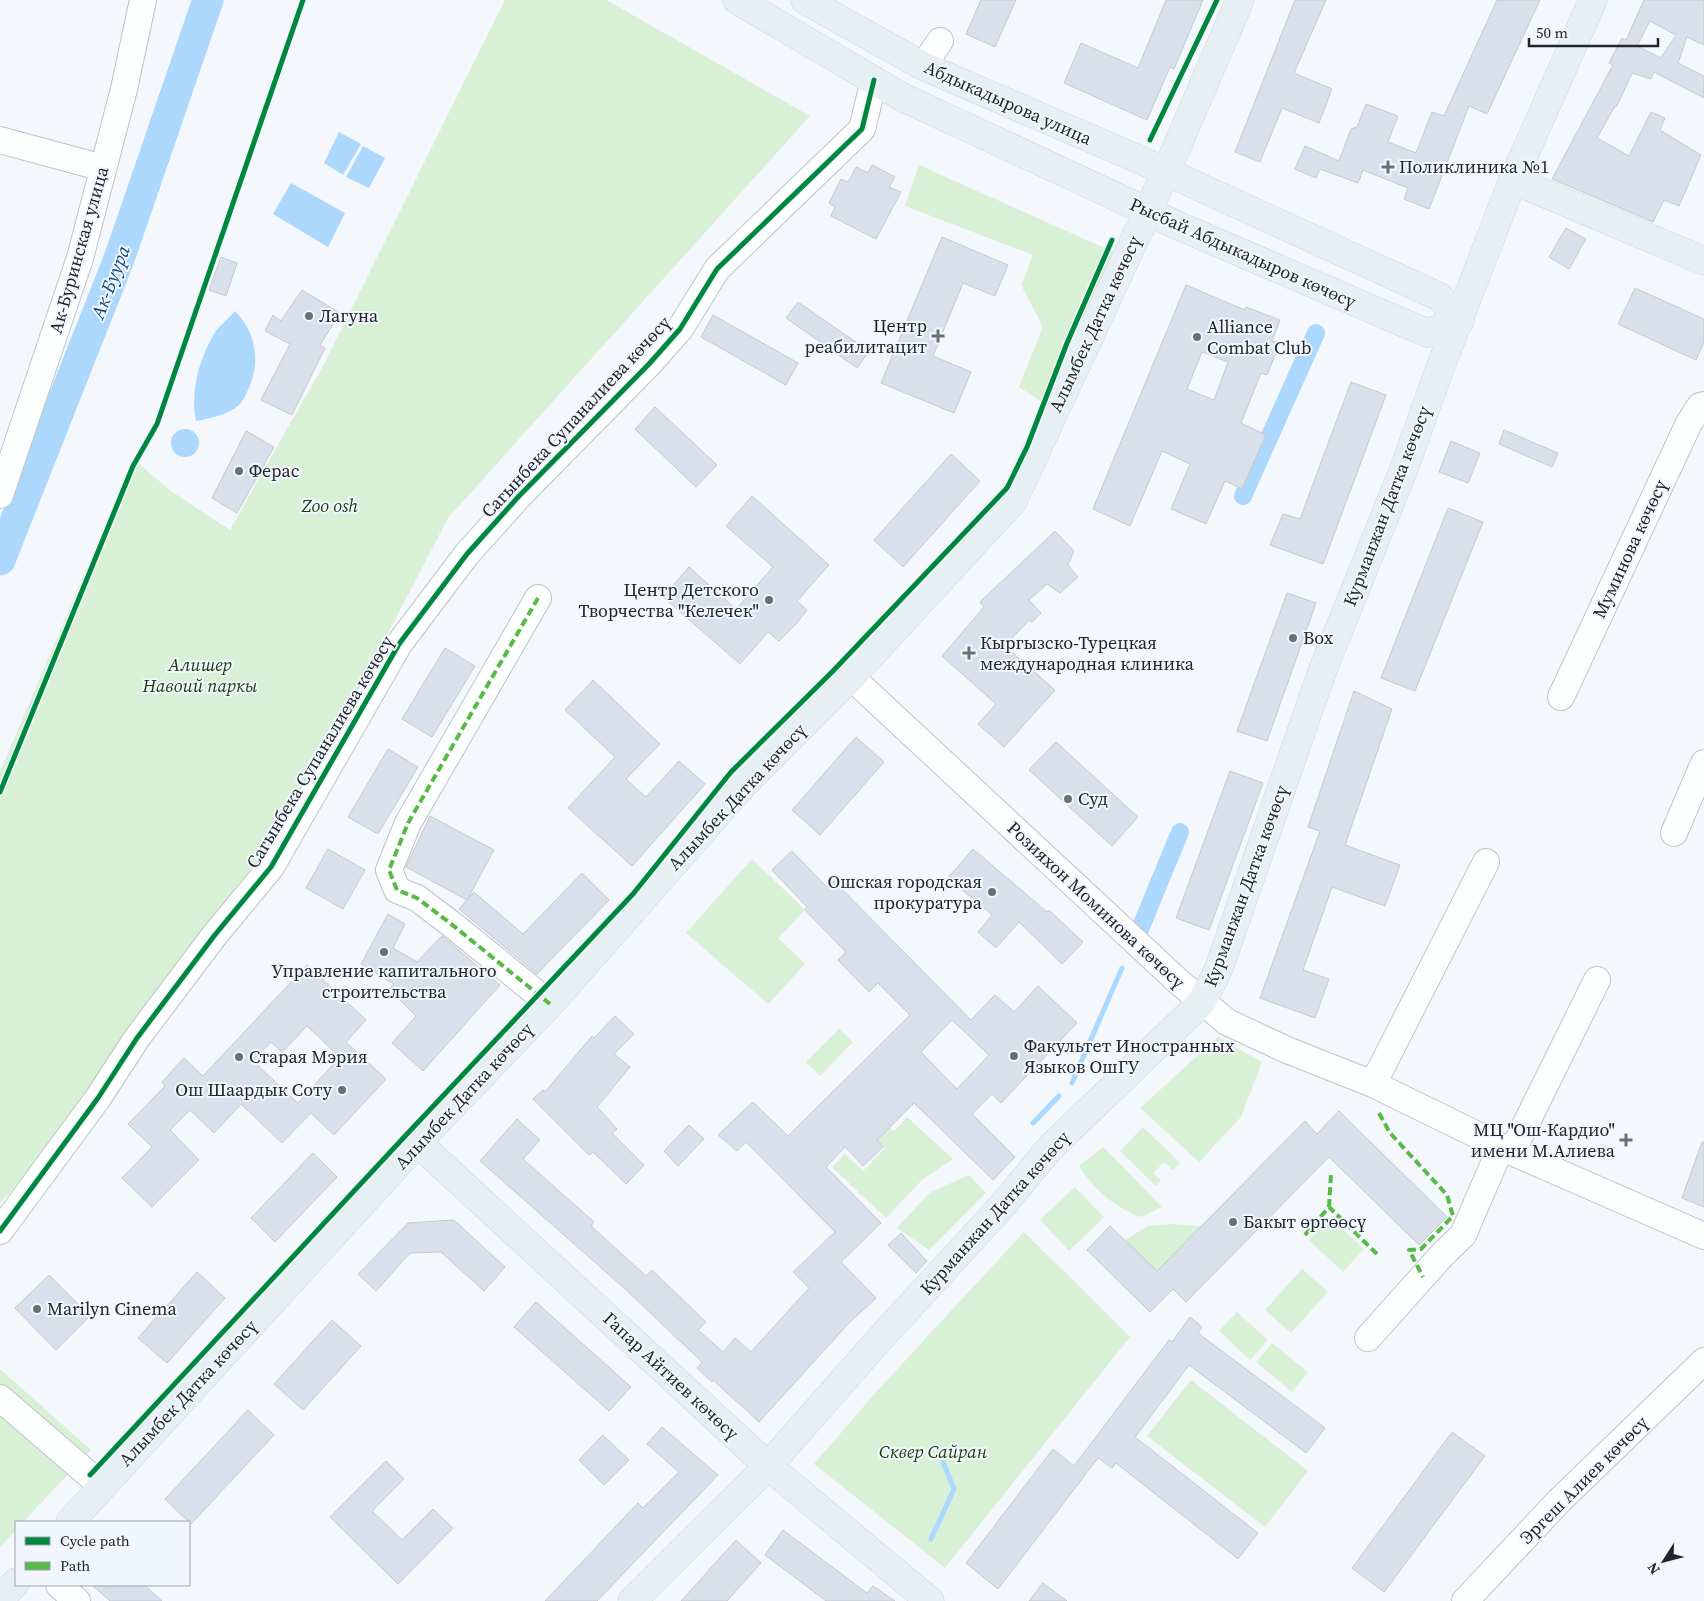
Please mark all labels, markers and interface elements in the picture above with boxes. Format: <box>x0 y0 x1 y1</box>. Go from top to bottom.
scale bar <box>1529 15 1658 47</box>
text: 50 m <box>1536 22 1568 43</box>
street label: Абдыкадырова улица <box>921 54 1097 151</box>
place label: Поликлиника №1 <box>1399 154 1549 179</box>
marker: Поликлиника №1 <box>1381 160 1395 174</box>
street label: Ак-Буринская улица <box>43 163 115 336</box>
street label: Рысбай Абдыкадыров көчөсү <box>1126 191 1361 314</box>
street label: Алымбек Датка көчөсү <box>1043 231 1147 416</box>
water label: Ак-Буура <box>84 241 136 323</box>
place label: Лагуна <box>319 303 379 328</box>
marker: Лагуна <box>303 310 315 322</box>
street label: Сагынбека Супаналиева көчөсү <box>475 310 676 523</box>
place label: Центр реабилитацит <box>805 313 927 359</box>
place label: Alliance Combat Club <box>1207 314 1311 360</box>
marker: Центр реабилитацит <box>931 329 945 343</box>
marker: Alliance Combat Club <box>1191 331 1203 343</box>
street label: Курманжан Датка көчөсү <box>1337 401 1437 610</box>
place label: Ферас <box>249 458 300 483</box>
marker: Ферас <box>233 465 245 477</box>
street label: Муминова көчөсү <box>1586 475 1673 622</box>
park label: Zoo osh <box>301 493 358 518</box>
place label: Центр Детского Творчества "Келечек" <box>578 577 759 623</box>
marker: Центр Детского Творчества "Келечек" <box>763 594 775 606</box>
place label: Box <box>1303 625 1334 650</box>
street label: Сагынбека Супаналиева көчөсү <box>240 630 400 873</box>
place label: Кыргызско-Турецкая международная клиника <box>980 630 1195 676</box>
marker: Box <box>1287 632 1299 644</box>
marker: Кыргызско-Турецкая международная клиника <box>962 646 976 660</box>
park label: Алишер Навоий паркы <box>141 652 258 698</box>
street label: Алымбек Датка көчөсү <box>662 717 812 876</box>
street label: Курманжан Датка көчөсү <box>1197 781 1294 990</box>
place label: Суд <box>1078 786 1108 811</box>
marker: Суд <box>1062 793 1074 805</box>
street label: Розияхон Моминова көчөсү <box>1002 815 1191 994</box>
place label: Ошская городская прокуратура <box>827 869 983 915</box>
marker: Ошская городская прокуратура <box>986 886 998 898</box>
marker: Управление капитального строительства <box>378 946 390 958</box>
place label: Управление капитального строительства <box>271 958 497 1004</box>
street label: Алымбек Датка көчөсү <box>389 1016 539 1175</box>
place label: Факультет Иностранных Языков ОшГУ <box>1024 1033 1235 1079</box>
place label: Старая Мэрия <box>249 1044 368 1069</box>
marker: Факультет Иностранных Языков ОшГУ <box>1008 1050 1020 1062</box>
marker: Старая Мэрия <box>233 1051 245 1063</box>
place label: Ош Шаардык Соту <box>175 1077 333 1102</box>
marker: Ош Шаардык Соту <box>336 1084 348 1096</box>
place label: МЦ "Ош-Кардио" имени М.Алиева <box>1471 1117 1616 1163</box>
street label: Курманжан Датка көчөсү <box>914 1125 1076 1300</box>
marker: МЦ "Ош-Кардио" имени М.Алиева <box>1619 1133 1633 1147</box>
place label: Бакыт өргөөсү <box>1243 1209 1367 1234</box>
marker: Бакыт өргөөсү <box>1227 1216 1239 1228</box>
place label: Marilyn Cinema <box>47 1296 177 1321</box>
marker: Marilyn Cinema <box>31 1303 43 1315</box>
street label: Гапар Айтиев көчөсү <box>598 1306 745 1446</box>
street label: Алымбек Датка көчөсү <box>113 1313 263 1472</box>
street label: Эргеш Алиев көчөсү <box>1514 1410 1654 1549</box>
park label: Сквер Сайран <box>879 1439 988 1464</box>
legend <box>15 1521 190 1586</box>
text: Cycle path <box>60 1530 130 1551</box>
north arrow <box>1639 1536 1689 1586</box>
text: Path <box>60 1555 90 1576</box>
text: N <box>1642 1559 1665 1579</box>

